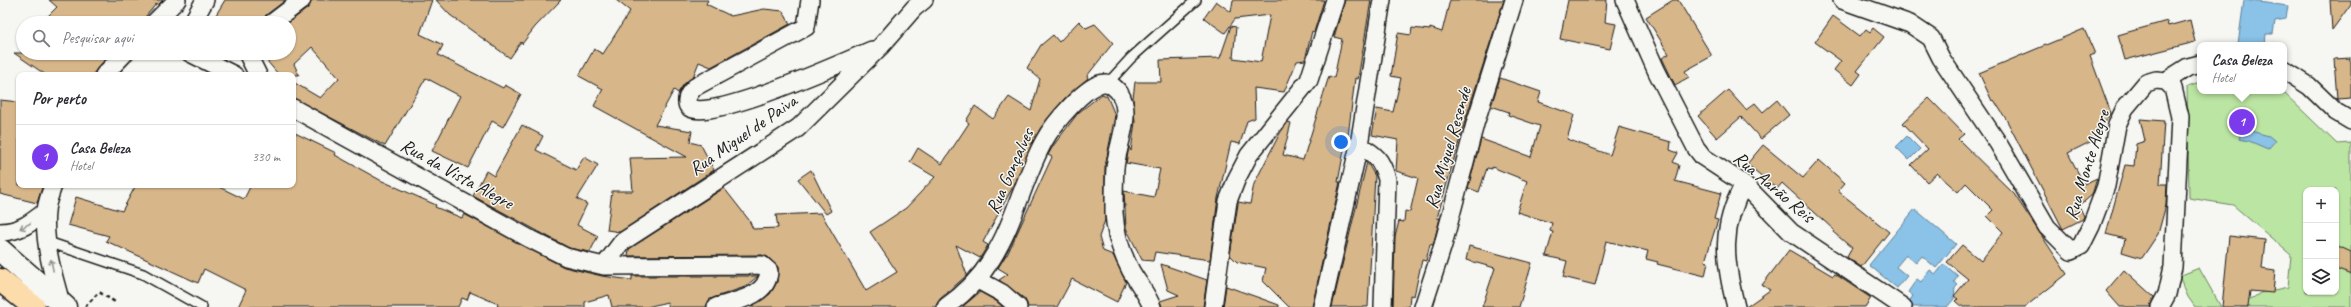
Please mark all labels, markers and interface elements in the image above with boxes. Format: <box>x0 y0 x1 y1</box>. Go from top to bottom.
search box <box>16 16 296 60</box>
icon: search <box>30 27 52 49</box>
text: Pesquisar aqui <box>62 29 133 48</box>
popup <box>2197 42 2287 94</box>
text: Casa Beleza <box>2212 51 2272 70</box>
text: Hotel <box>2212 70 2235 86</box>
street label: Rua Miguel Resende <box>1419 83 1477 211</box>
text: Por perto <box>32 88 86 109</box>
street label: Rua Miguel de Paiva <box>684 88 803 181</box>
street label: Rua Monte Alegre <box>2059 105 2116 223</box>
pin: 1 <box>2229 107 2255 137</box>
street label: Rua Gonçalves <box>981 123 1040 217</box>
your location <box>1331 132 1351 152</box>
street label: Rua da Vista Alegre <box>396 133 519 216</box>
text: Casa Beleza <box>70 139 130 158</box>
street label: Rua Aarão Reis <box>1728 146 1822 230</box>
text: 1 <box>42 149 48 165</box>
text: 330 m <box>252 149 280 165</box>
text: Hotel <box>70 158 93 174</box>
map controls <box>2303 187 2339 295</box>
button: + <box>2303 187 2339 223</box>
one-way arrow <box>19 223 31 231</box>
button: − <box>2303 223 2339 259</box>
one-way arrow <box>48 259 56 272</box>
button: layers <box>2303 259 2339 295</box>

